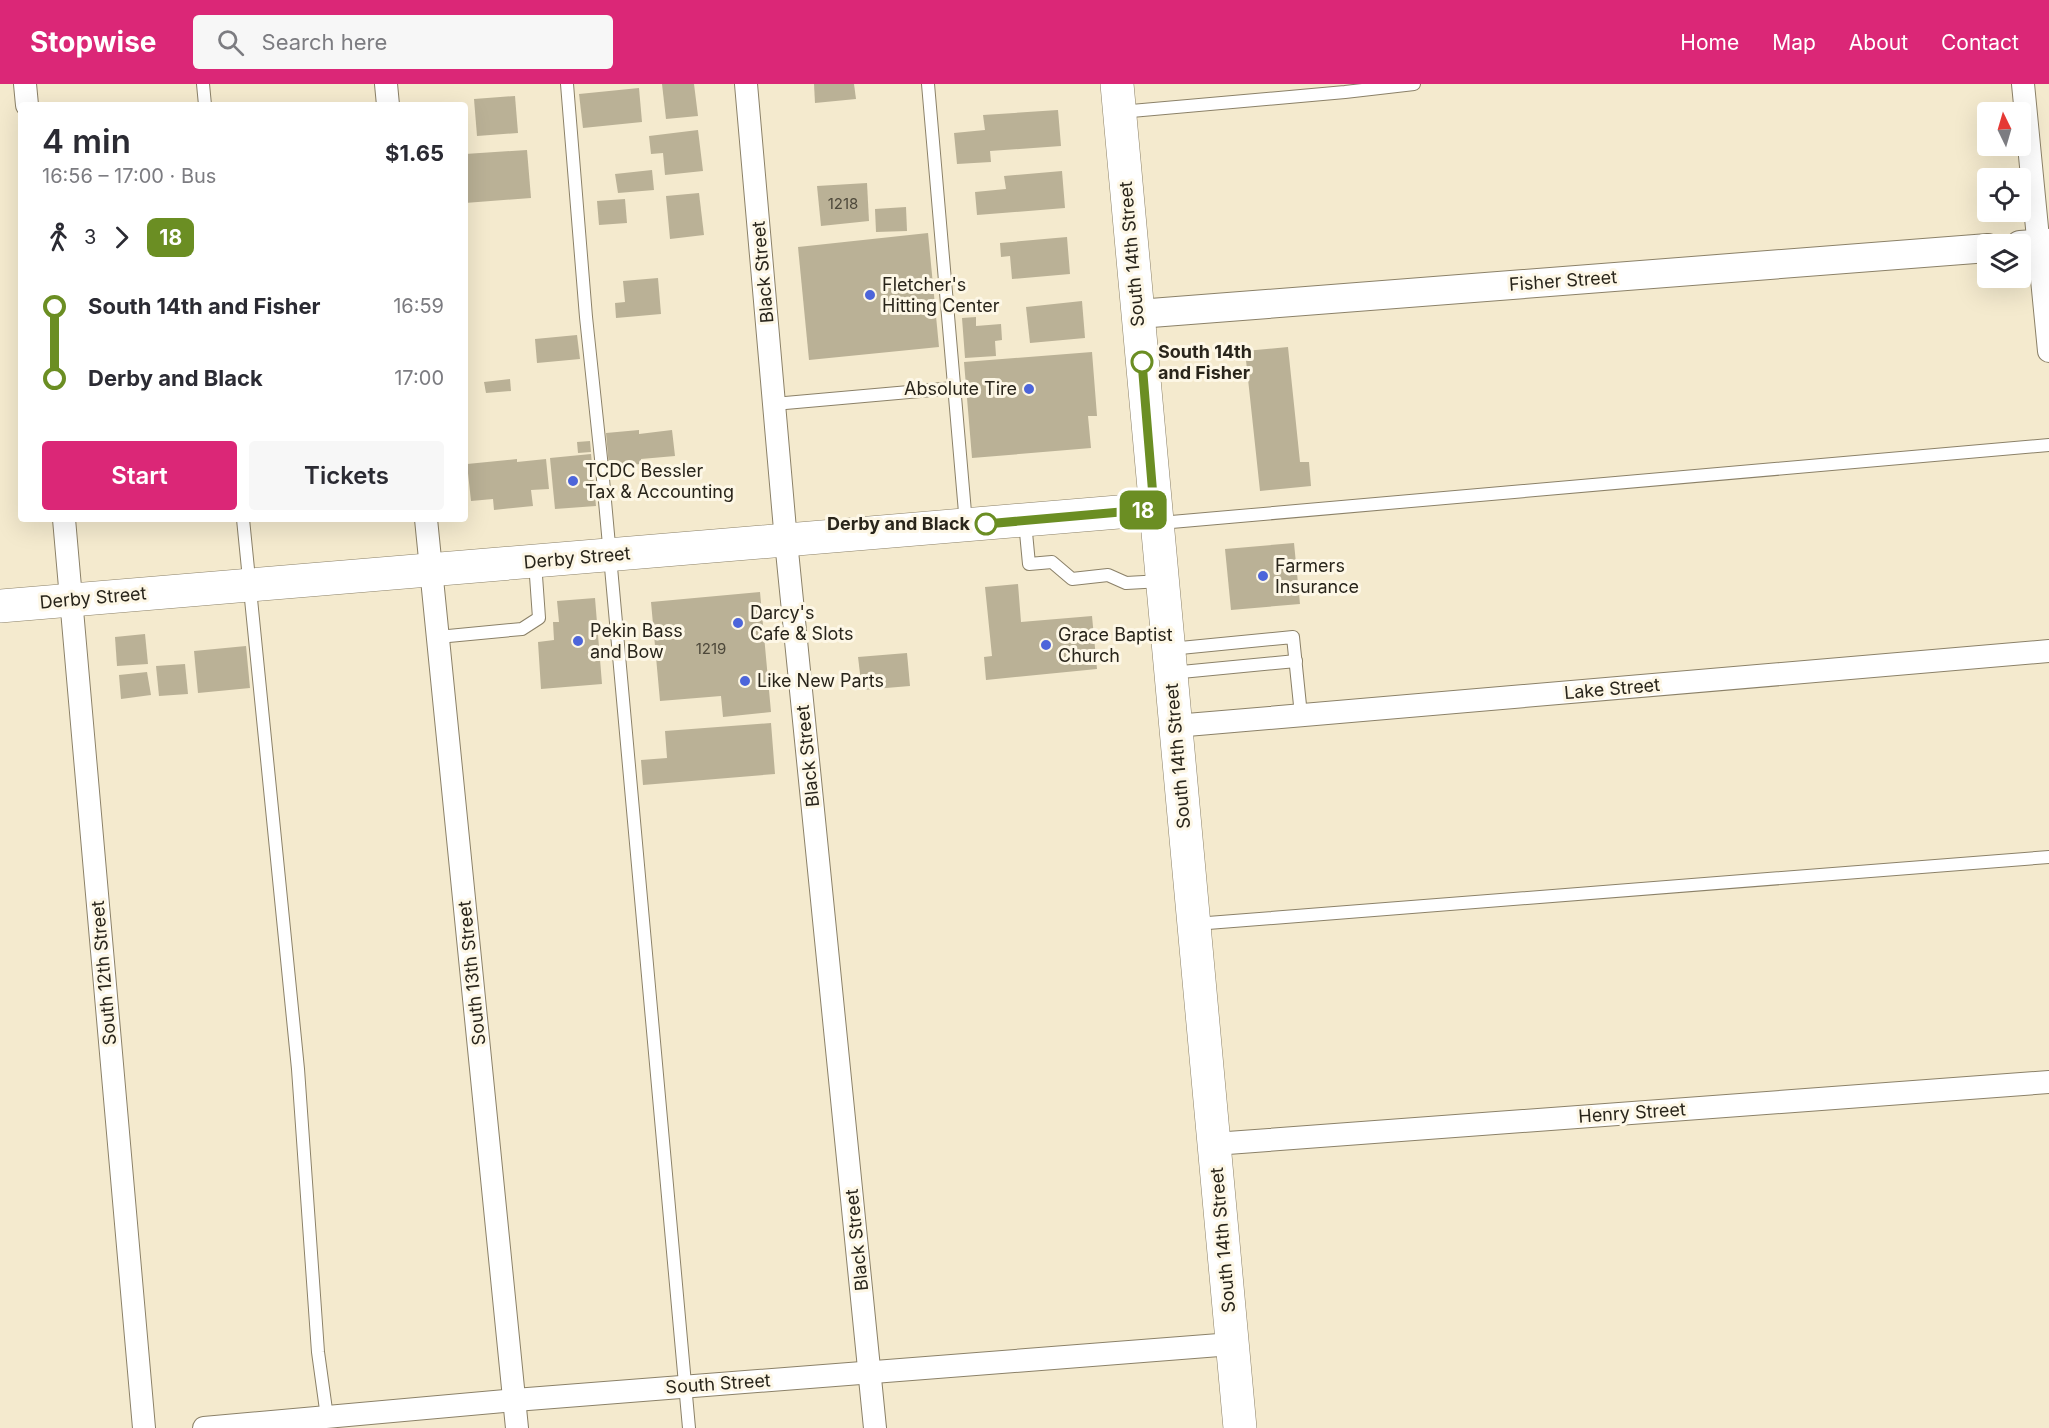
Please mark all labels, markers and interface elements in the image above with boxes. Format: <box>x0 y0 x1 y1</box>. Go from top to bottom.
search box <box>193 15 613 69</box>
text: Stopwise <box>30 25 157 59</box>
icon: search <box>214 26 247 59</box>
text: Search here <box>262 29 387 55</box>
text: Home <box>1680 30 1739 55</box>
text: Map <box>1772 30 1816 55</box>
text: About <box>1849 30 1908 55</box>
text: Contact <box>1941 30 2019 55</box>
north arrow <box>1977 102 2031 156</box>
map controls <box>1977 102 2031 288</box>
text: 4 min <box>42 121 131 161</box>
text: $1.65 <box>385 140 444 166</box>
text: 16:56 – 17:00 · Bus <box>42 164 216 188</box>
button: locate <box>1977 168 2031 222</box>
street label: South 14th Street <box>1115 180 1148 328</box>
house number: 1218 <box>828 194 858 213</box>
street label: Black Street <box>748 220 777 324</box>
icon: walk <box>42 221 75 254</box>
icon: forward <box>105 221 138 254</box>
text: 3 <box>84 225 96 249</box>
text: 18 <box>159 225 182 250</box>
button: layers <box>1977 234 2031 288</box>
street label: Fisher Street <box>1508 266 1618 295</box>
place label: Fletcher's Hitting Center <box>882 274 1000 316</box>
marker: Fletcher's Hitting Center <box>863 288 877 302</box>
text: South 14th and Fisher <box>88 293 321 319</box>
text: 16:59 <box>393 294 444 318</box>
place label: South 14th and Fisher <box>1158 341 1252 383</box>
marker: South 14th and Fisher <box>1131 351 1153 373</box>
text: Derby and Black <box>88 365 263 391</box>
text: 17:00 <box>394 366 444 390</box>
place label: Absolute Tire <box>904 378 1017 399</box>
marker: Absolute Tire <box>1022 382 1036 396</box>
button: Start <box>42 441 237 510</box>
button: Tickets <box>249 441 444 510</box>
place label: TCDC Bessler Tax & Accounting <box>585 460 734 502</box>
marker: TCDC Bessler Tax & Accounting <box>566 474 580 488</box>
line badge: 18 <box>1116 490 1170 530</box>
text: 18 <box>1132 498 1154 523</box>
place label: Derby and Black <box>827 513 971 534</box>
marker: Derby and Black <box>975 513 997 535</box>
street label: Derby Street <box>523 542 631 573</box>
place label: Farmers Insurance <box>1275 555 1359 597</box>
marker: Farmers Insurance <box>1256 569 1270 583</box>
street label: Derby Street <box>39 582 147 613</box>
place label: Darcy's Cafe & Slots <box>750 602 854 644</box>
marker: Darcy's Cafe & Slots <box>731 616 745 630</box>
place label: Pekin Bass and Bow <box>590 620 683 662</box>
place label: Grace Baptist Church <box>1058 624 1173 666</box>
marker: Pekin Bass and Bow <box>571 634 585 648</box>
marker: Grace Baptist Church <box>1039 638 1053 652</box>
house number: 1219 <box>696 639 726 658</box>
place label: Like New Parts <box>757 670 884 691</box>
marker: Like New Parts <box>738 674 752 688</box>
street label: Lake Street <box>1563 674 1661 703</box>
street label: South 14th Street <box>1161 682 1194 830</box>
street label: Black Street <box>792 704 823 808</box>
street label: South 12th Street <box>87 900 120 1046</box>
street label: South 13th Street <box>453 900 490 1046</box>
street label: Henry Street <box>1578 1098 1686 1127</box>
street label: South 14th Street <box>1206 1166 1239 1314</box>
street label: Black Street <box>841 1188 872 1292</box>
street label: South Street <box>665 1369 771 1398</box>

